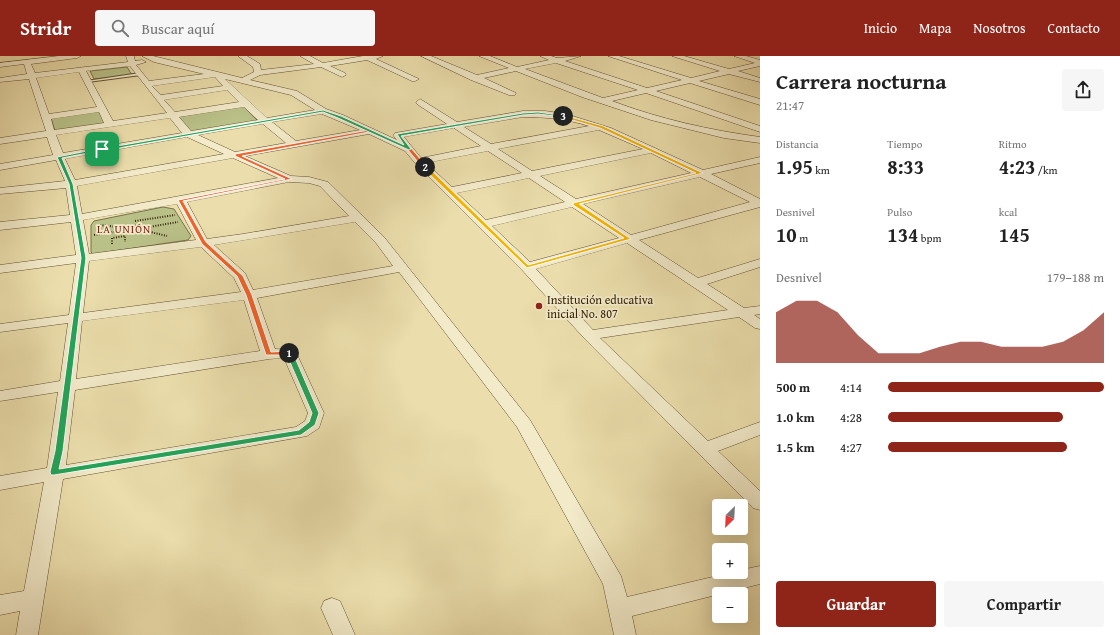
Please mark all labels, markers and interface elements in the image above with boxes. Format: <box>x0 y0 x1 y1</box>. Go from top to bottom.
search box <box>95 10 375 46</box>
text: Stridr <box>20 14 71 42</box>
icon: search <box>109 17 131 39</box>
text: Buscar aquí <box>141 18 215 39</box>
text: Inicio <box>864 18 897 38</box>
text: Mapa <box>919 18 951 38</box>
text: Nosotros <box>973 18 1026 38</box>
text: Contacto <box>1048 18 1100 38</box>
text: Carrera nocturna <box>776 65 947 97</box>
button: share <box>1062 69 1104 111</box>
text: 21:47 <box>776 96 804 115</box>
pin: 3 <box>553 106 573 126</box>
text: 3 <box>560 108 566 124</box>
pin <box>85 132 119 166</box>
text: Distancia <box>776 136 819 152</box>
text: Tiempo <box>887 136 922 152</box>
text: Ritmo <box>999 136 1027 152</box>
icon: arrive <box>91 138 113 160</box>
text: 1.95 <box>776 152 813 181</box>
text: 8:33 <box>887 152 924 181</box>
text: 4:23 <box>999 152 1035 181</box>
pin: 2 <box>415 157 435 177</box>
text: 2 <box>422 159 428 175</box>
text: km <box>813 162 830 178</box>
text: /km <box>1035 162 1058 178</box>
text: Desnivel <box>776 204 815 220</box>
text: Pulso <box>887 204 912 220</box>
text: kcal <box>999 204 1017 220</box>
text: 10 <box>776 220 797 249</box>
text: 134 <box>887 220 918 249</box>
text: 145 <box>999 220 1030 249</box>
district label: LA UNIÓN <box>97 221 151 237</box>
text: m <box>797 230 808 246</box>
text: bpm <box>918 230 941 246</box>
text: Desnivel <box>776 268 822 287</box>
text: 179–188 m <box>1047 268 1104 287</box>
place label: Institución educativa inicial No. 807 <box>547 291 654 322</box>
marker: Institución educativa inicial No. 807 <box>534 301 544 311</box>
pin: 1 <box>279 343 299 363</box>
text: 1 <box>286 345 292 361</box>
text: 500 m <box>776 378 810 397</box>
text: 4:14 <box>840 378 862 397</box>
text: 1.0 km <box>776 408 815 427</box>
text: 4:28 <box>840 408 862 427</box>
text: 1.5 km <box>776 438 815 457</box>
text: 4:27 <box>840 438 862 457</box>
north arrow <box>712 499 748 535</box>
map controls <box>712 499 748 623</box>
button: + <box>712 543 748 579</box>
button: Guardar <box>776 581 936 627</box>
button: Compartir <box>944 581 1104 627</box>
button: − <box>712 587 748 623</box>

